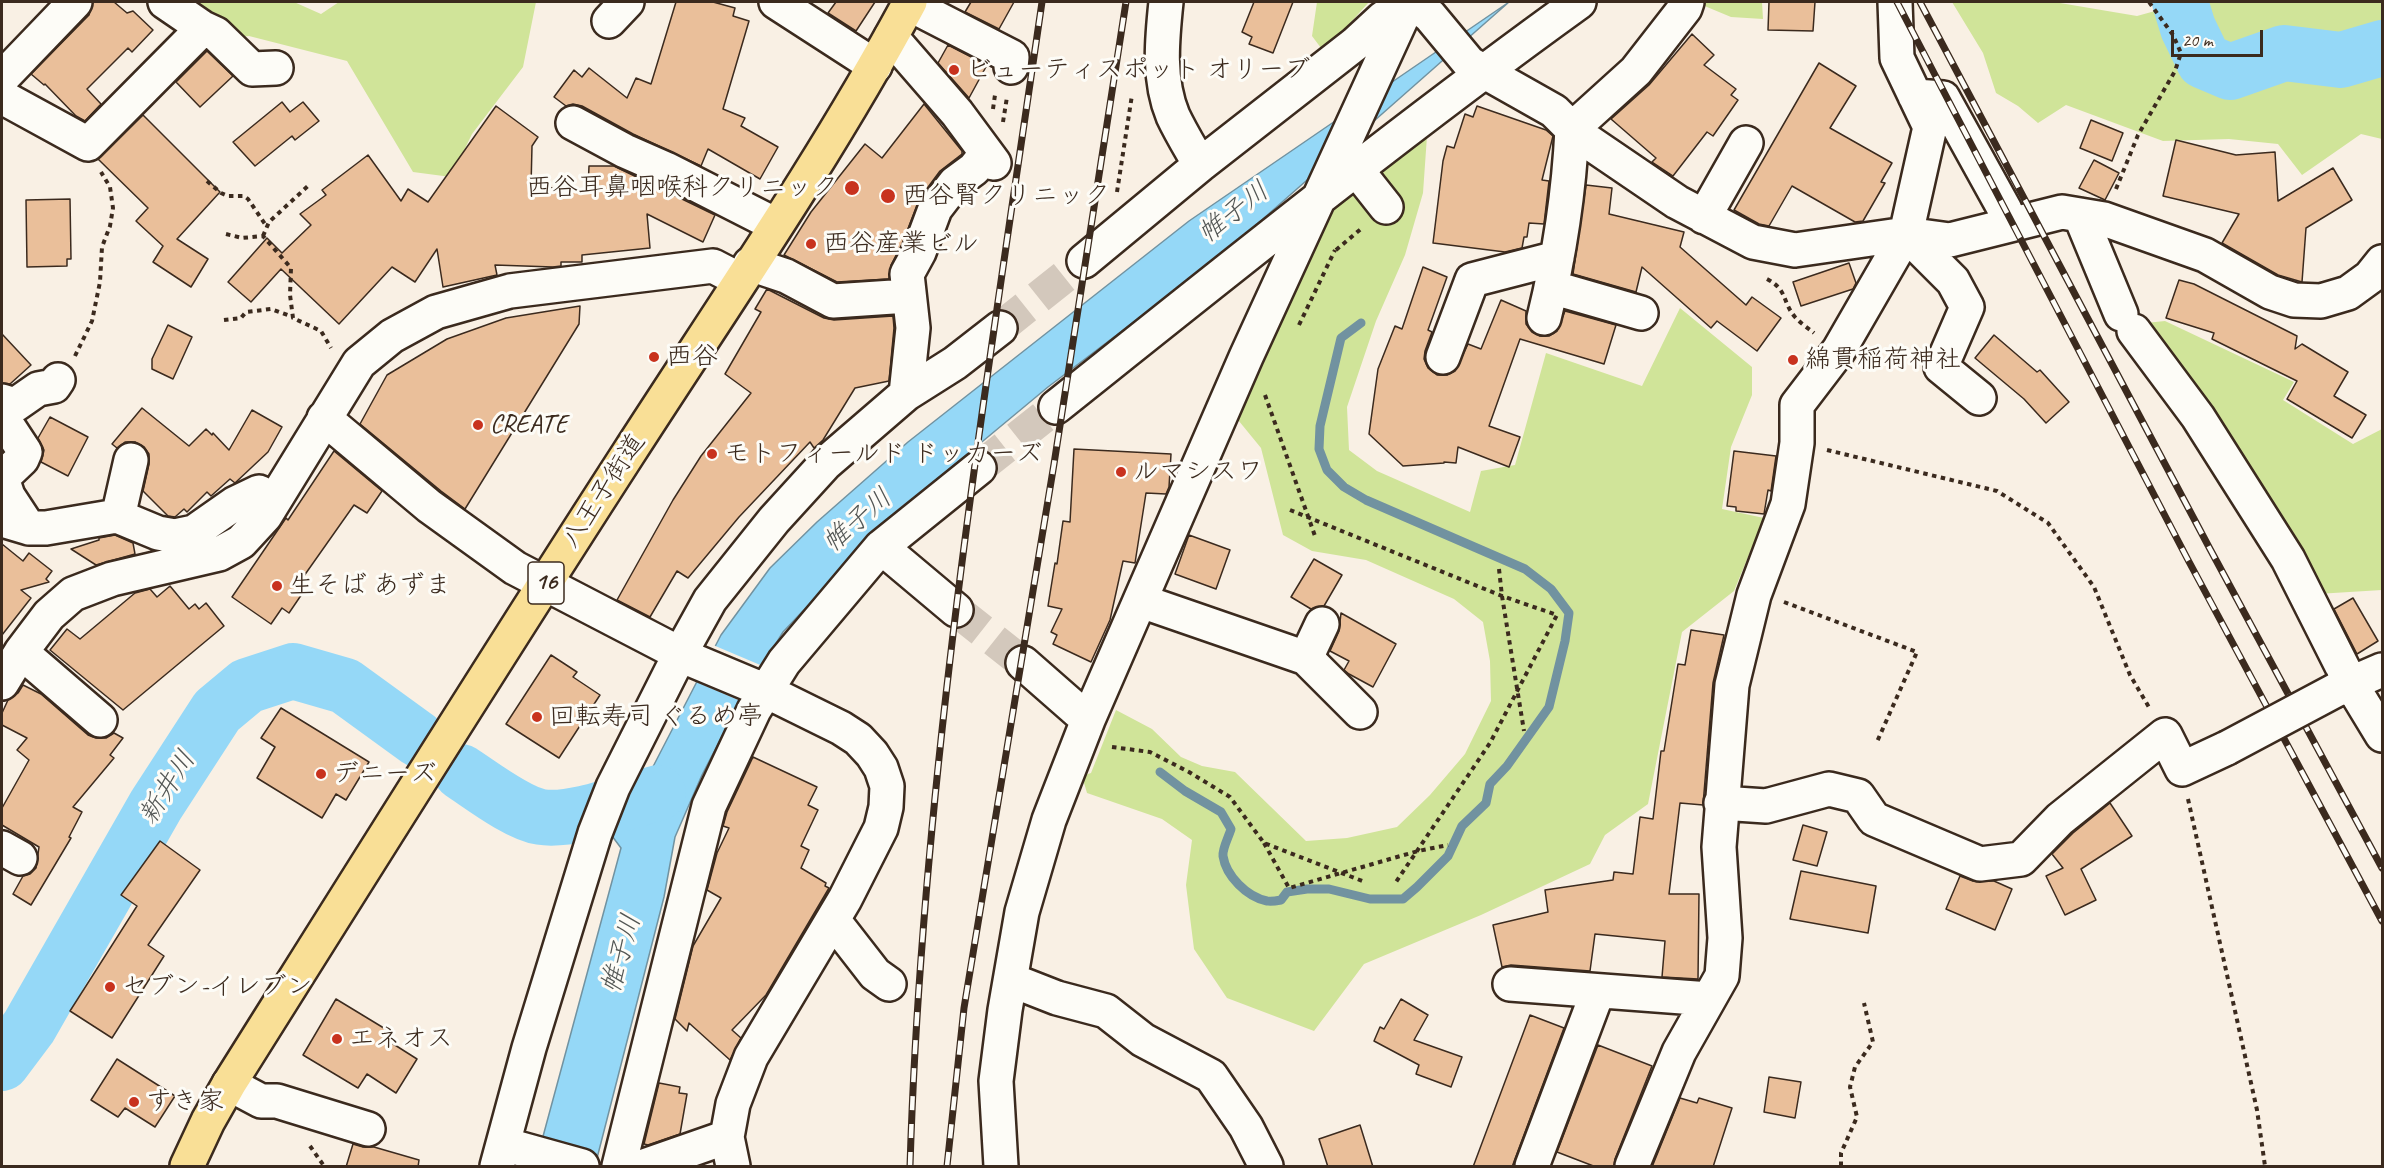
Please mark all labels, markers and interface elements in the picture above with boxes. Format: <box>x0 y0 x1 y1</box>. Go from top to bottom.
scale bar <box>2174 18 2266 56</box>
text: 20 m <box>2182 29 2213 51</box>
place label: ビューティスポット オリーブ <box>966 54 1310 86</box>
marker: ビューティスポット オリーブ <box>947 63 961 77</box>
place label: 西谷耳鼻咽喉科クリニック <box>526 172 838 204</box>
water label: 帷子川 <box>1192 175 1276 251</box>
marker: 西谷耳鼻咽喉科クリニック <box>843 179 861 197</box>
place label: 西谷腎クリニック <box>902 180 1110 212</box>
marker: 西谷腎クリニック <box>879 187 897 205</box>
place label: 西谷産業ビル <box>823 228 979 260</box>
marker: 西谷産業ビル <box>804 237 818 251</box>
place label: 西谷 <box>666 341 718 373</box>
place label: 綿貫稲荷神社 <box>1805 344 1961 376</box>
marker: 西谷 <box>647 350 661 364</box>
marker: 綿貫稲荷神社 <box>1786 353 1800 367</box>
place label: CREATE <box>490 409 567 441</box>
marker: CREATE <box>471 418 485 432</box>
street label: 八王子街道 <box>556 428 652 554</box>
place label: モトフィールド ドッカーズ <box>724 438 1042 470</box>
marker: モトフィールド ドッカーズ <box>705 447 719 461</box>
place label: ルマシスワ <box>1133 456 1263 488</box>
marker: ルマシスワ <box>1114 465 1128 479</box>
water label: 帷子川 <box>817 482 899 560</box>
road number: 16 <box>528 562 564 604</box>
place label: 生そば あずま <box>289 570 451 602</box>
marker: 生そば あずま <box>270 579 284 593</box>
place label: 回転寿司 ぐるめ亭 <box>549 701 763 733</box>
marker: 回転寿司 ぐるめ亭 <box>530 710 544 724</box>
water label: 新井川 <box>133 745 203 831</box>
place label: デニーズ <box>333 758 436 790</box>
marker: デニーズ <box>314 767 328 781</box>
water label: 帷子川 <box>595 911 649 997</box>
place label: セブン-イレブン <box>122 971 312 1003</box>
marker: セブン-イレブン <box>103 980 117 994</box>
place label: エネオス <box>349 1023 453 1055</box>
marker: エネオス <box>330 1032 344 1046</box>
place label: すき家 <box>146 1086 224 1118</box>
marker: すき家 <box>127 1095 141 1109</box>

